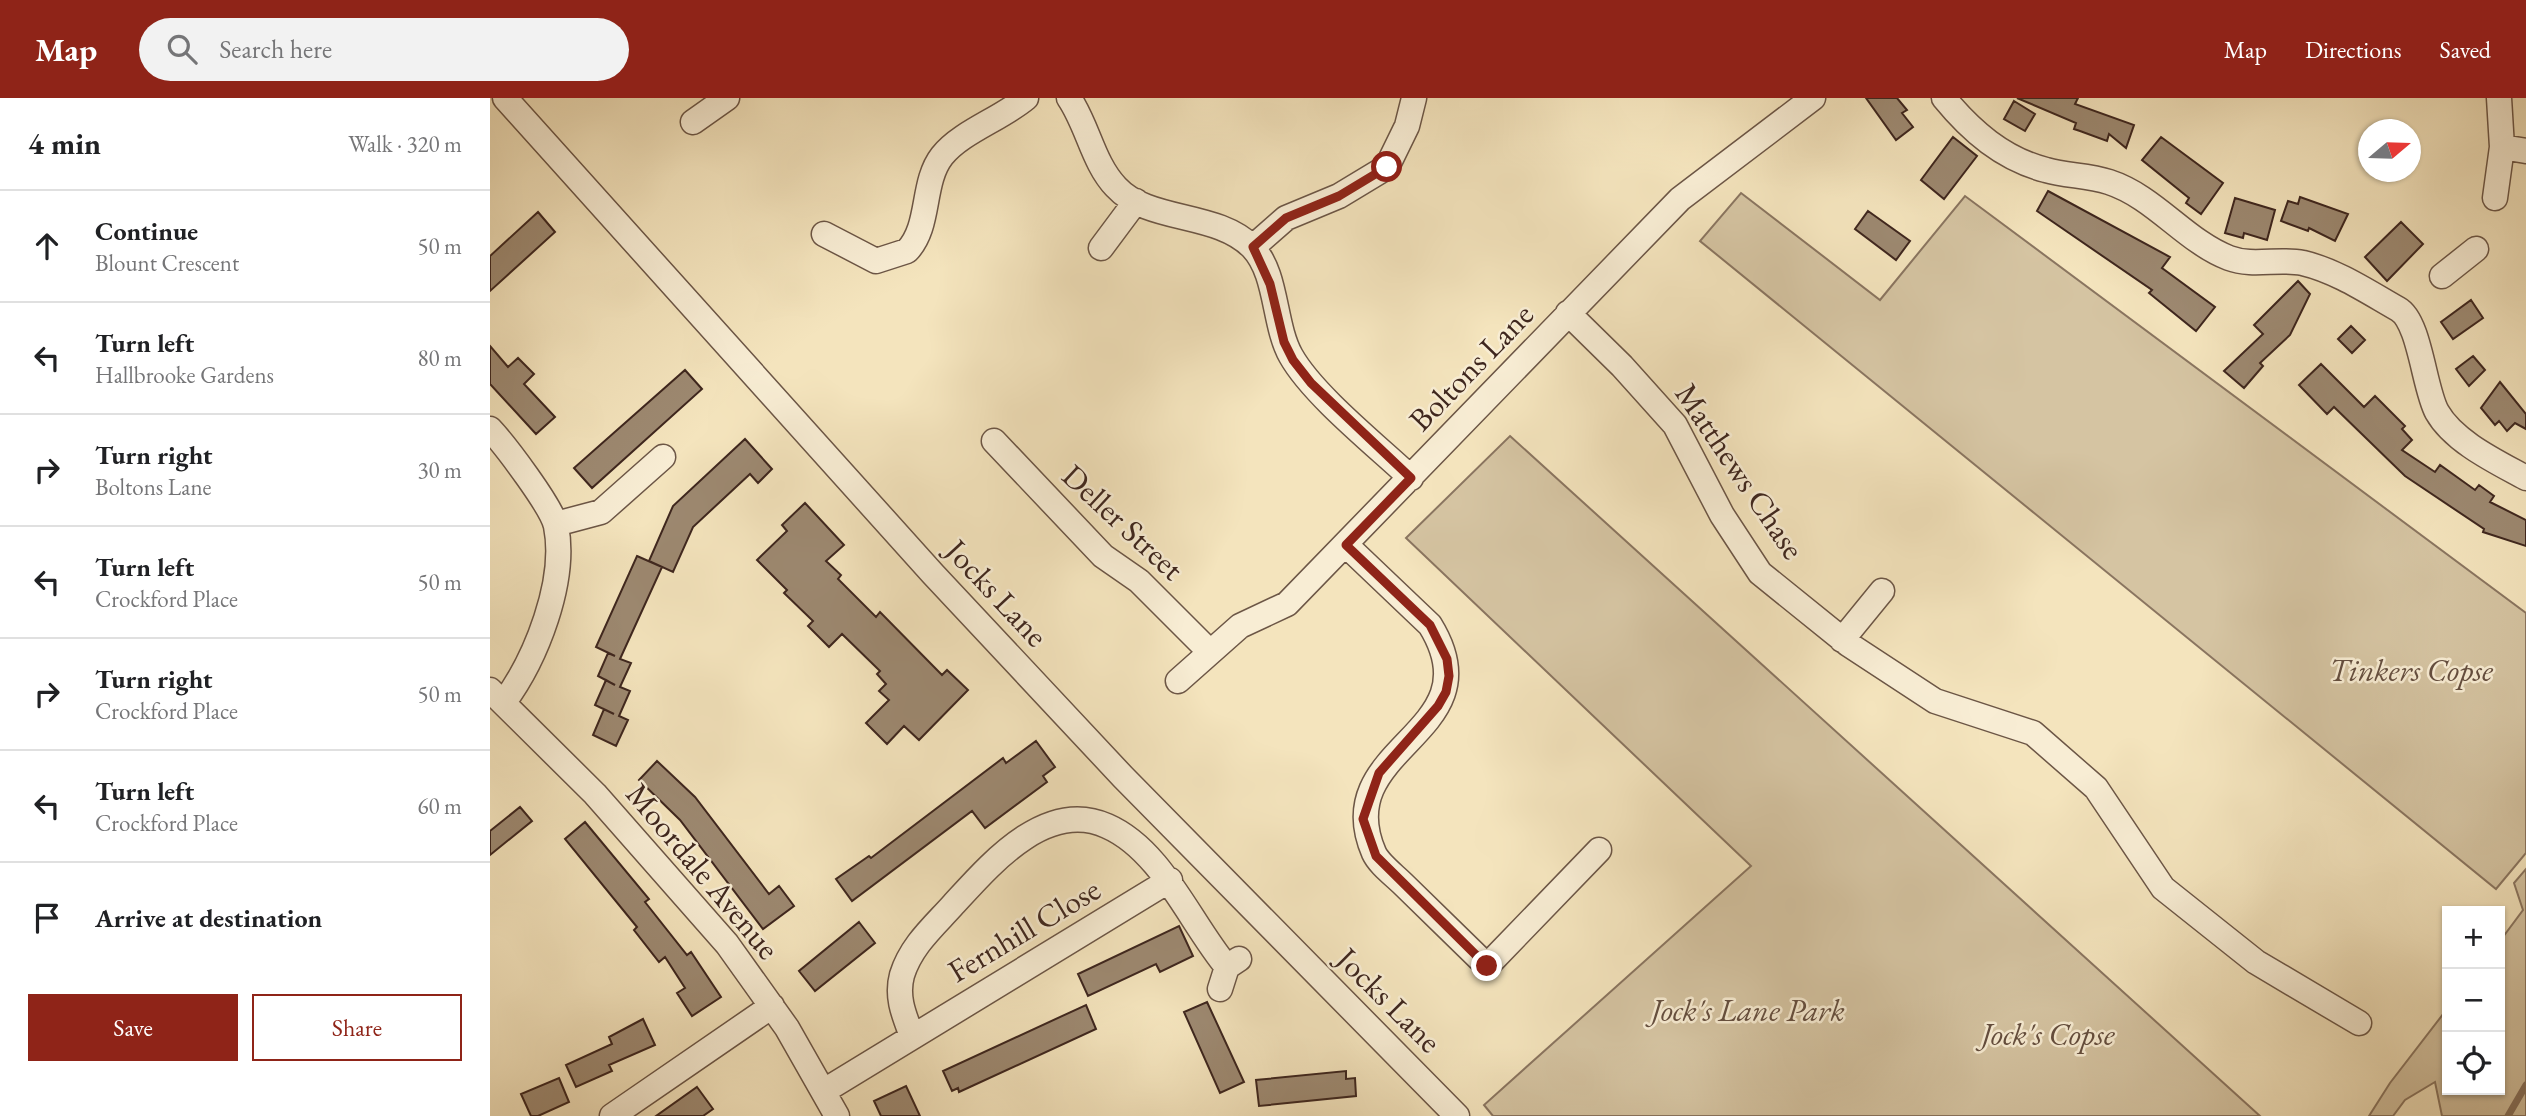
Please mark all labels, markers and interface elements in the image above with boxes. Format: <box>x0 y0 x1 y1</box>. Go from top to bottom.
search box <box>139 18 629 81</box>
text: Map <box>35 28 97 71</box>
icon: search <box>163 30 201 68</box>
text: Search here <box>219 32 332 66</box>
text: Map <box>2224 34 2267 65</box>
text: Directions <box>2305 34 2402 65</box>
text: Saved <box>2440 34 2491 65</box>
north arrow <box>2358 119 2421 182</box>
text: 4 min <box>28 124 101 163</box>
text: Walk · 320 m <box>348 129 462 159</box>
route start <box>1371 151 1402 182</box>
text: Continue <box>95 214 198 248</box>
icon: ahead <box>28 227 66 265</box>
text: 50 m <box>417 231 462 261</box>
text: Blount Crescent <box>95 248 239 278</box>
street label: Boltons Lane <box>1400 294 1542 440</box>
text: Turn left <box>95 326 194 360</box>
icon: left <box>28 339 66 377</box>
text: 80 m <box>417 343 462 373</box>
text: Hallbrooke Gardens <box>95 360 274 390</box>
street label: Matthews Chase <box>1666 375 1814 567</box>
text: Turn right <box>95 438 213 472</box>
icon: right <box>28 451 66 489</box>
text: 30 m <box>417 455 462 485</box>
street label: Deller Street <box>1053 455 1193 589</box>
text: Boltons Lane <box>95 472 212 502</box>
street label: Jocks Lane <box>934 528 1057 656</box>
text: Turn left <box>95 550 194 584</box>
icon: left <box>28 563 66 601</box>
text: 50 m <box>417 567 462 597</box>
text: Crockford Place <box>95 584 238 614</box>
park label: Tinkers Copse <box>2329 649 2494 691</box>
text: Turn right <box>95 662 213 696</box>
icon: right <box>28 675 66 713</box>
text: 50 m <box>417 679 462 709</box>
text: Crockford Place <box>95 696 238 726</box>
text: Turn left <box>95 774 194 808</box>
street label: Moordale Avenue <box>617 774 789 968</box>
icon: left <box>28 787 66 825</box>
text: 60 m <box>417 791 462 821</box>
text: Crockford Place <box>95 808 238 838</box>
street label: Fernhill Close <box>940 868 1108 992</box>
icon: arrive <box>28 899 66 937</box>
text: Arrive at destination <box>95 901 322 935</box>
map controls <box>2442 906 2505 1095</box>
button: + <box>2442 906 2505 969</box>
street label: Jocks Lane <box>1325 936 1451 1062</box>
route end <box>1471 950 1502 981</box>
button: − <box>2442 969 2505 1032</box>
park label: Jock's Lane Park <box>1645 989 1845 1031</box>
button: Save <box>28 994 238 1061</box>
button: Share <box>252 994 462 1061</box>
park label: Jock's Copse <box>1975 1013 2116 1055</box>
button: locate <box>2442 1032 2505 1095</box>

